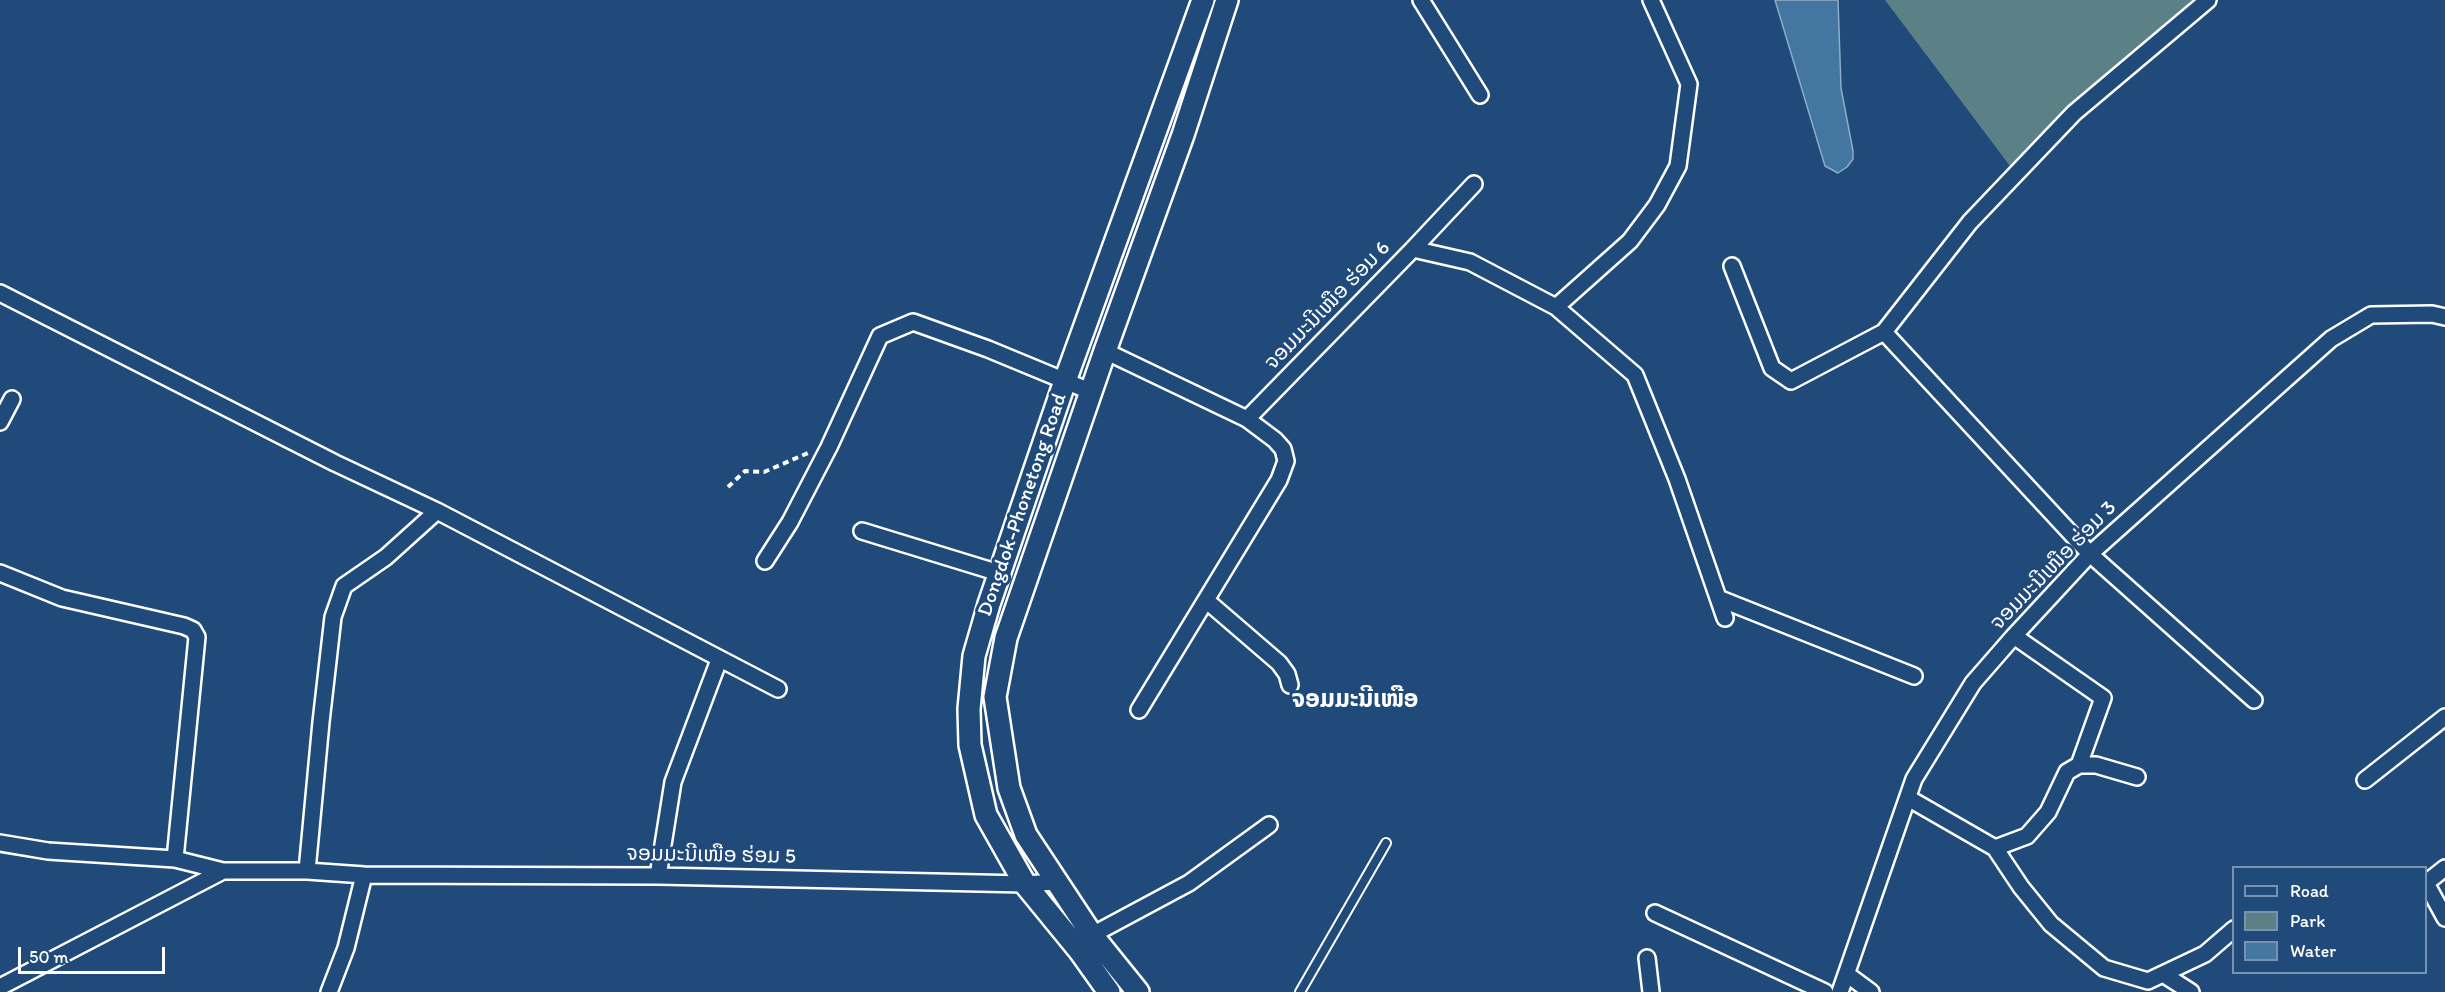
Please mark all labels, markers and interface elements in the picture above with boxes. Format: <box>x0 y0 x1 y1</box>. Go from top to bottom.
street label: ຈອມມະນີເໜືອ ຮ່ອມ 6 <box>1260 236 1396 376</box>
street label: Dongdok-Phonetong Road <box>973 390 1073 620</box>
street label: ຈອມມະນີເໜືອ ຮ່ອມ 3 <box>1986 496 2122 636</box>
district label: ຈອມມະນີເໜືອ <box>1292 687 1418 715</box>
street label: ຈອມມະນີເໜືອ ຮ່ອມ 5 <box>626 842 796 870</box>
legend <box>2232 866 2427 974</box>
text: Road <box>2290 880 2329 902</box>
text: Park <box>2290 910 2325 932</box>
scale bar <box>21 935 168 973</box>
text: Water <box>2290 940 2336 962</box>
text: 50 m <box>29 946 69 968</box>

